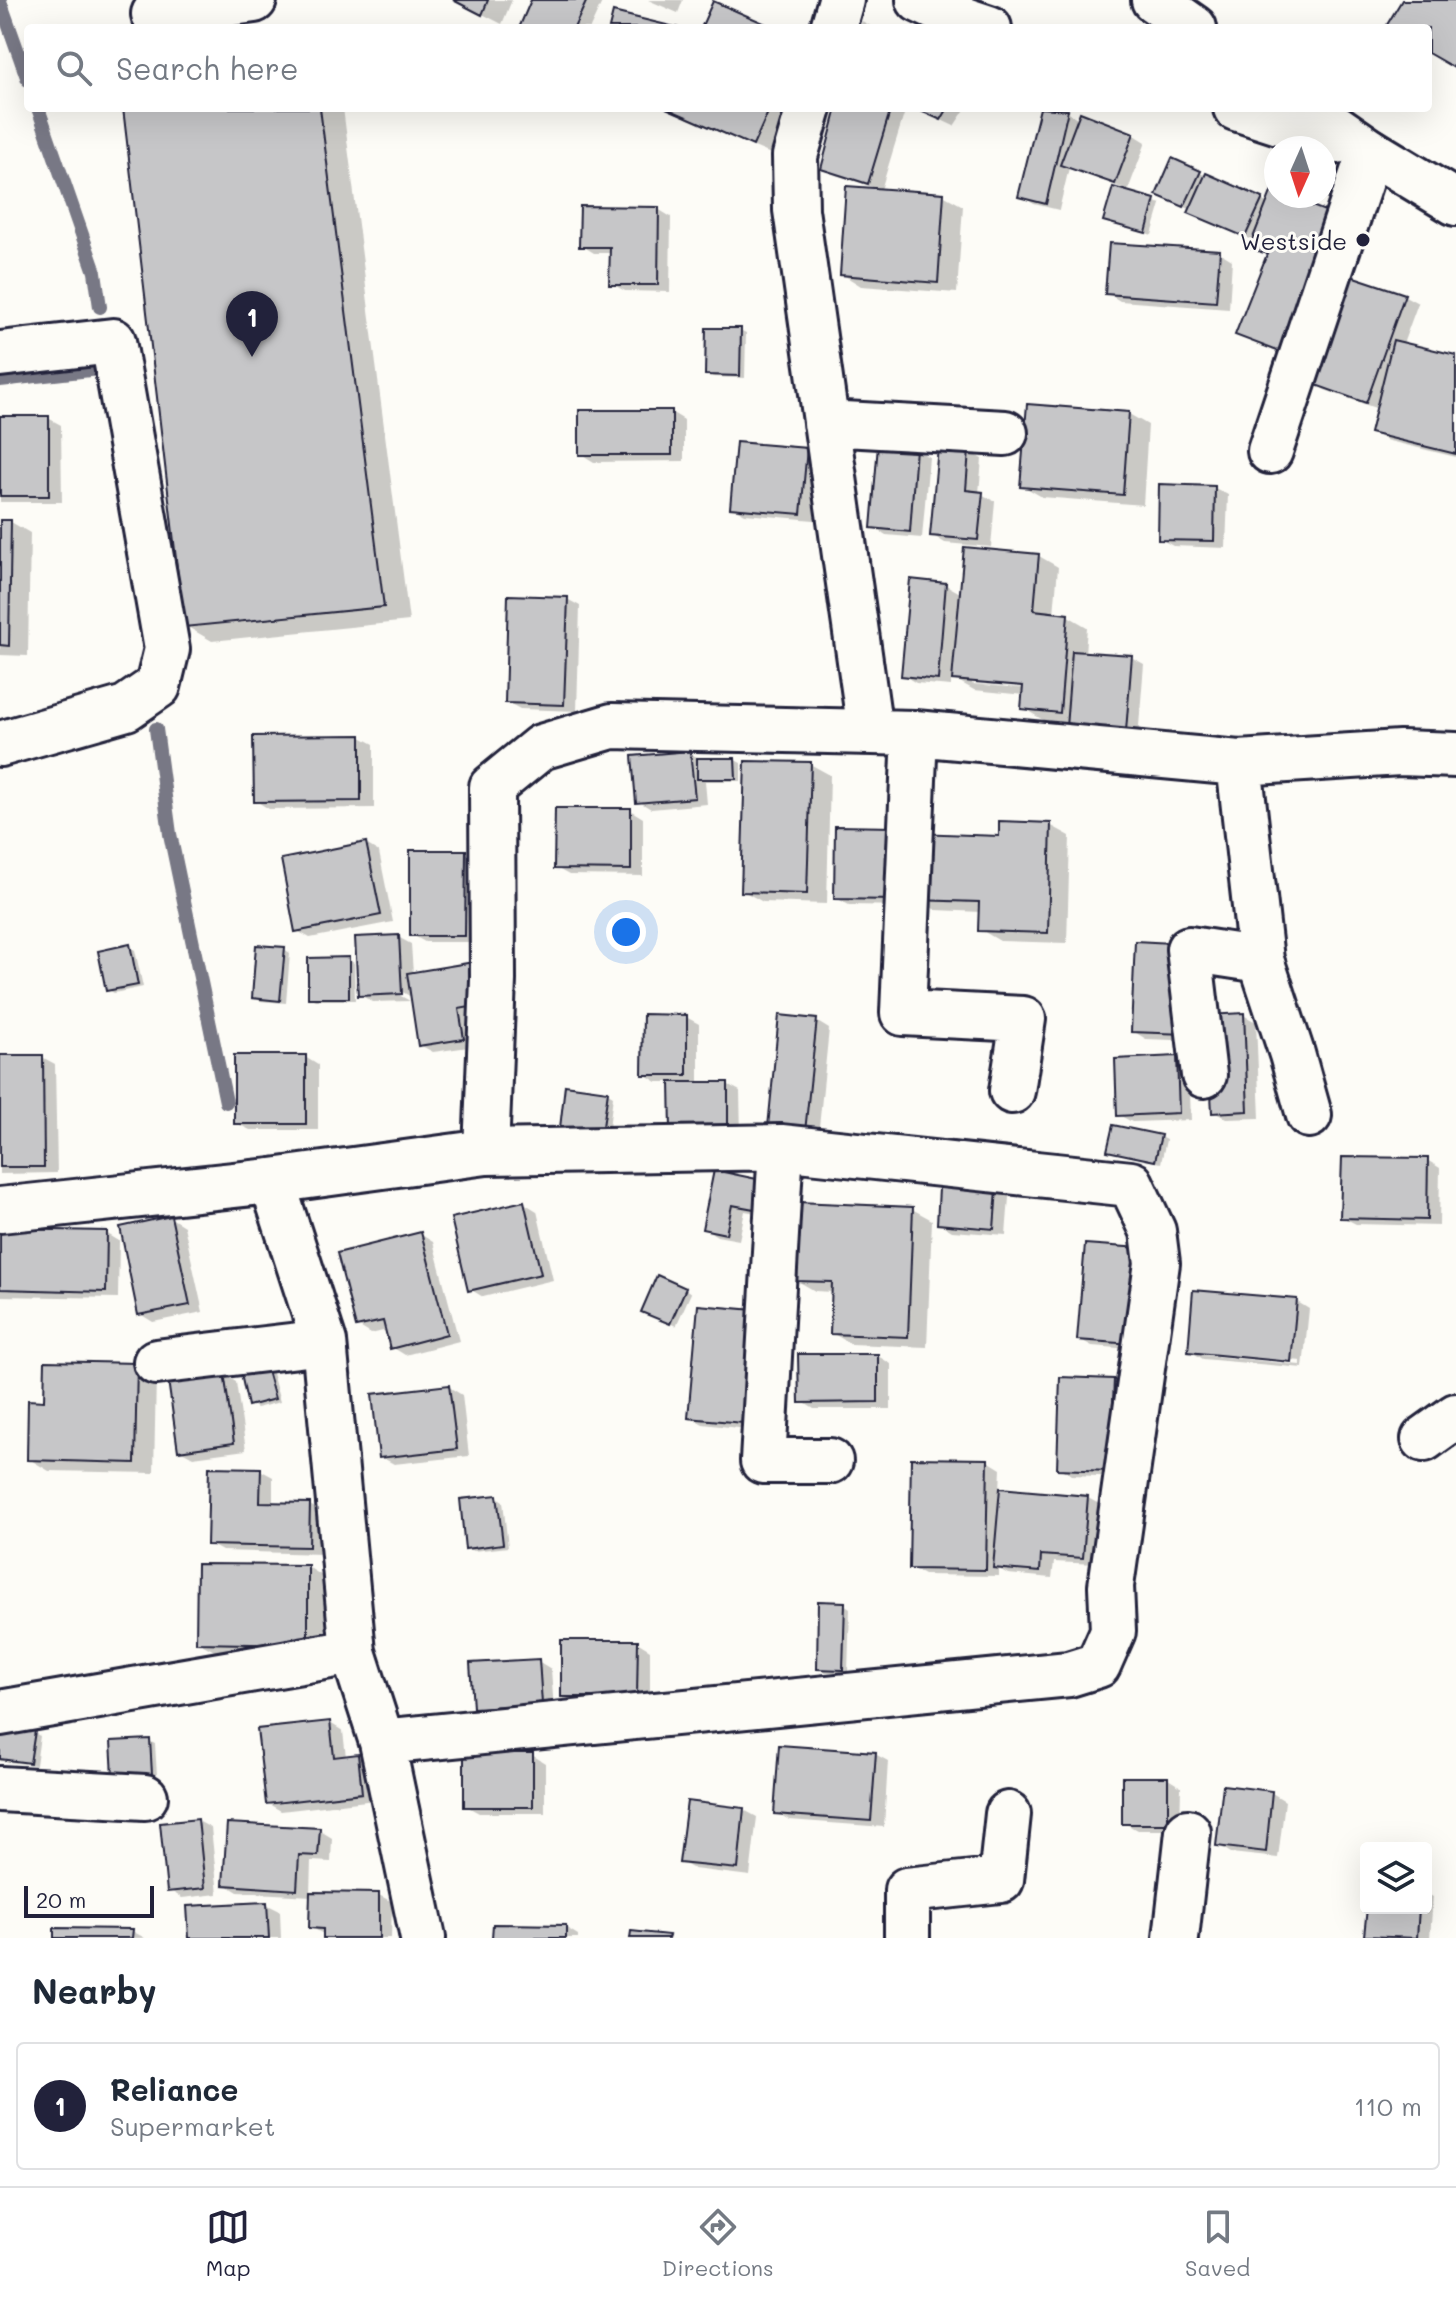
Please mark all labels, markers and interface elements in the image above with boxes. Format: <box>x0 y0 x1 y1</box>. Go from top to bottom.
search box <box>24 24 1432 112</box>
icon: search <box>52 46 96 90</box>
text: Search here <box>116 48 299 88</box>
north arrow <box>1264 136 1336 208</box>
place label: Westside <box>1240 225 1347 256</box>
marker: Westside <box>1354 231 1372 249</box>
pin: 1 <box>226 291 278 357</box>
your location <box>606 912 646 952</box>
map controls <box>1360 1842 1432 1914</box>
button: layers <box>1360 1842 1432 1914</box>
scale bar <box>24 1882 154 1918</box>
text: 20 m <box>36 1885 86 1914</box>
text: Nearby <box>32 1968 157 2013</box>
text: Reliance <box>110 2069 238 2109</box>
text: 1 <box>54 2089 66 2123</box>
text: 110 m <box>1354 2089 1422 2123</box>
text: Supermarket <box>110 2109 275 2143</box>
tab: Map <box>206 2205 251 2282</box>
tab: Directions <box>662 2205 774 2282</box>
tab: Saved <box>1185 2205 1250 2282</box>

